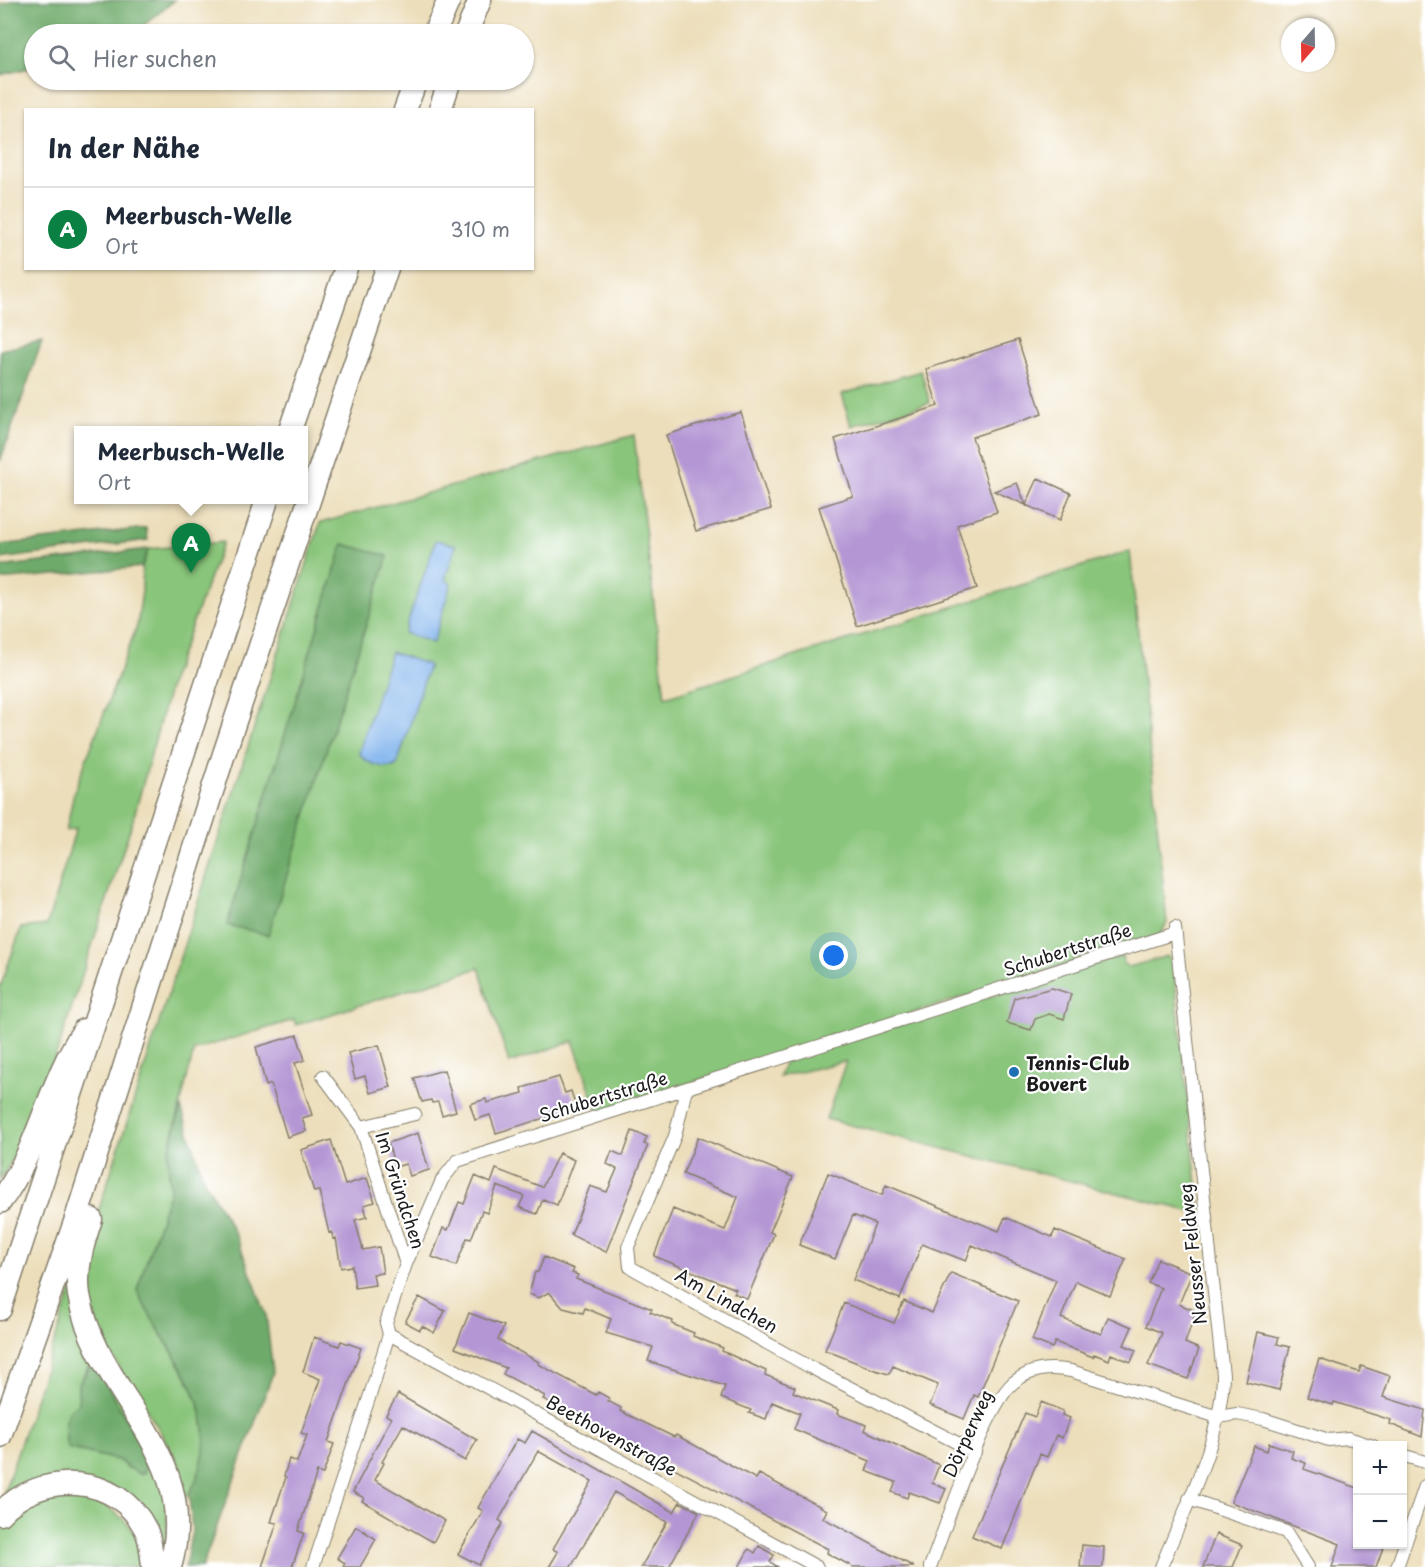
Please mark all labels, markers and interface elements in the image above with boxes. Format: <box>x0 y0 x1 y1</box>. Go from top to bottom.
north arrow <box>1281 18 1335 72</box>
search box <box>24 24 534 90</box>
icon: search <box>45 41 78 74</box>
text: Hier suchen <box>93 41 217 74</box>
text: In der Nähe <box>48 128 200 167</box>
text: Meerbusch-Welle <box>105 198 292 231</box>
text: A <box>60 214 75 244</box>
text: 310 m <box>450 214 510 244</box>
text: Ort <box>105 231 138 261</box>
popup <box>74 426 308 504</box>
text: Meerbusch-Welle <box>98 434 284 467</box>
text: Ort <box>98 467 131 497</box>
pin: A <box>172 524 210 573</box>
street label: Schubertstraße <box>999 916 1135 982</box>
your location <box>819 941 848 970</box>
place label: Tennis-Club Bovert <box>1026 1049 1129 1097</box>
street label: Schubertstraße <box>535 1064 671 1128</box>
marker: Tennis-Club Bovert <box>1007 1065 1021 1079</box>
street label: Im Gründchen <box>369 1128 433 1252</box>
street label: Neusser Feldweg <box>1171 1182 1213 1326</box>
street label: Am Lindchen <box>671 1261 783 1339</box>
street label: Dörperweg <box>935 1385 999 1481</box>
street label: Beethovenstraße <box>542 1388 682 1482</box>
map controls <box>1353 1441 1407 1549</box>
button: + <box>1353 1441 1407 1495</box>
button: − <box>1353 1495 1407 1549</box>

